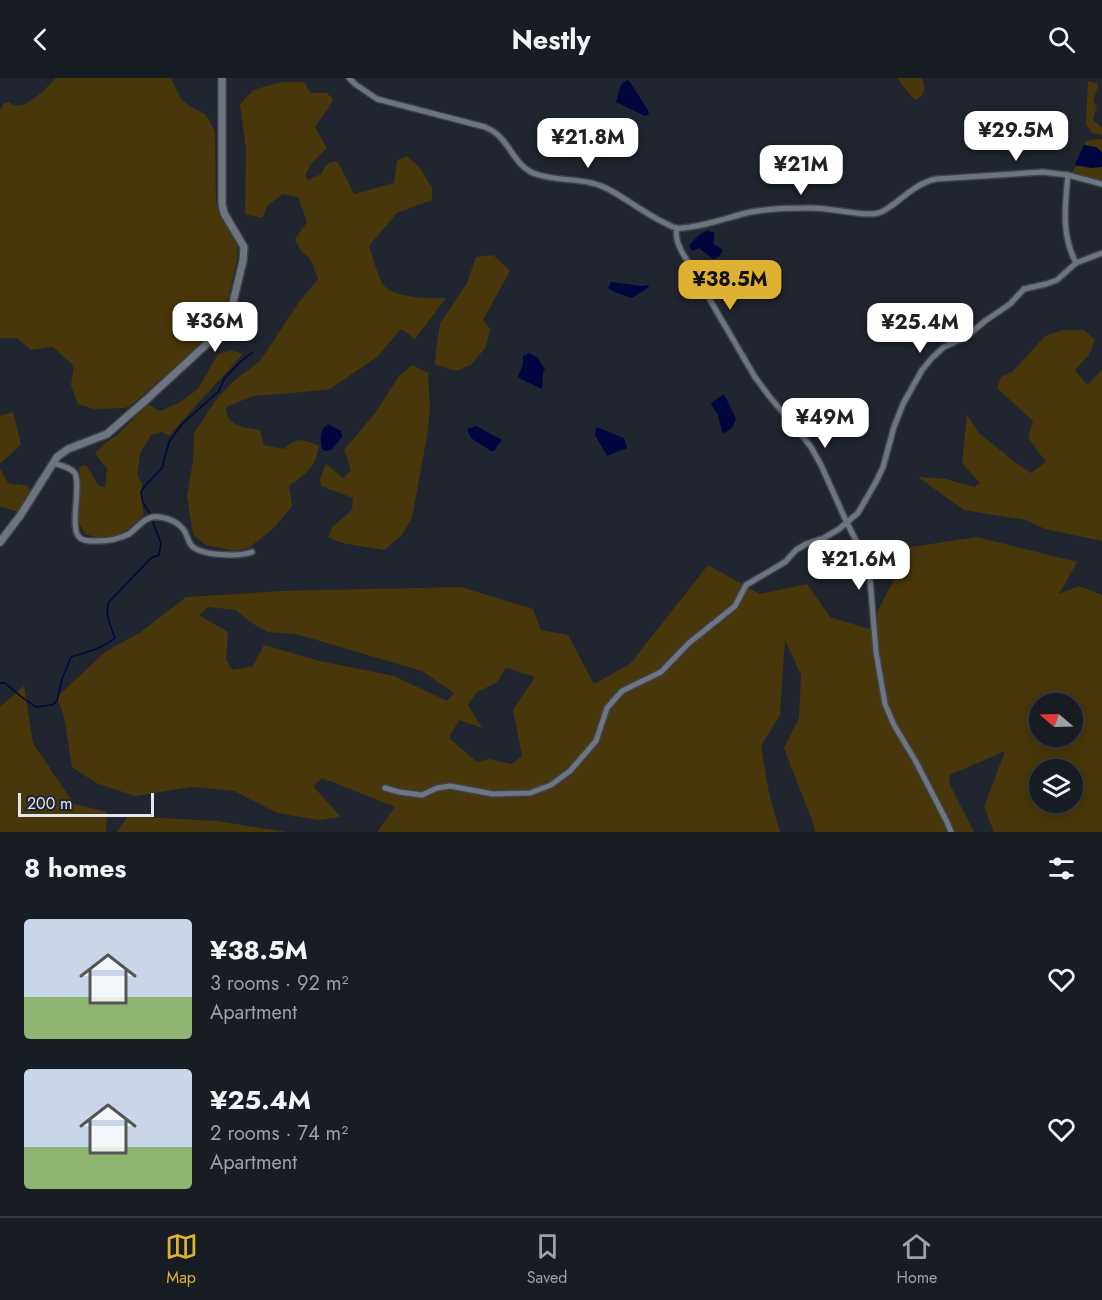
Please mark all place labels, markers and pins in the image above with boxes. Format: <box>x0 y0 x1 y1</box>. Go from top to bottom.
pin: ¥29.5M <box>967 111 1065 162</box>
pin: ¥21.8M <box>539 118 637 169</box>
pin: ¥21M <box>765 145 837 196</box>
pin: ¥38.5M <box>681 260 779 311</box>
pin: ¥36M <box>179 302 251 353</box>
pin: ¥25.4M <box>871 303 969 354</box>
pin: ¥49M <box>789 398 861 449</box>
pin: ¥21.6M <box>810 540 908 591</box>

